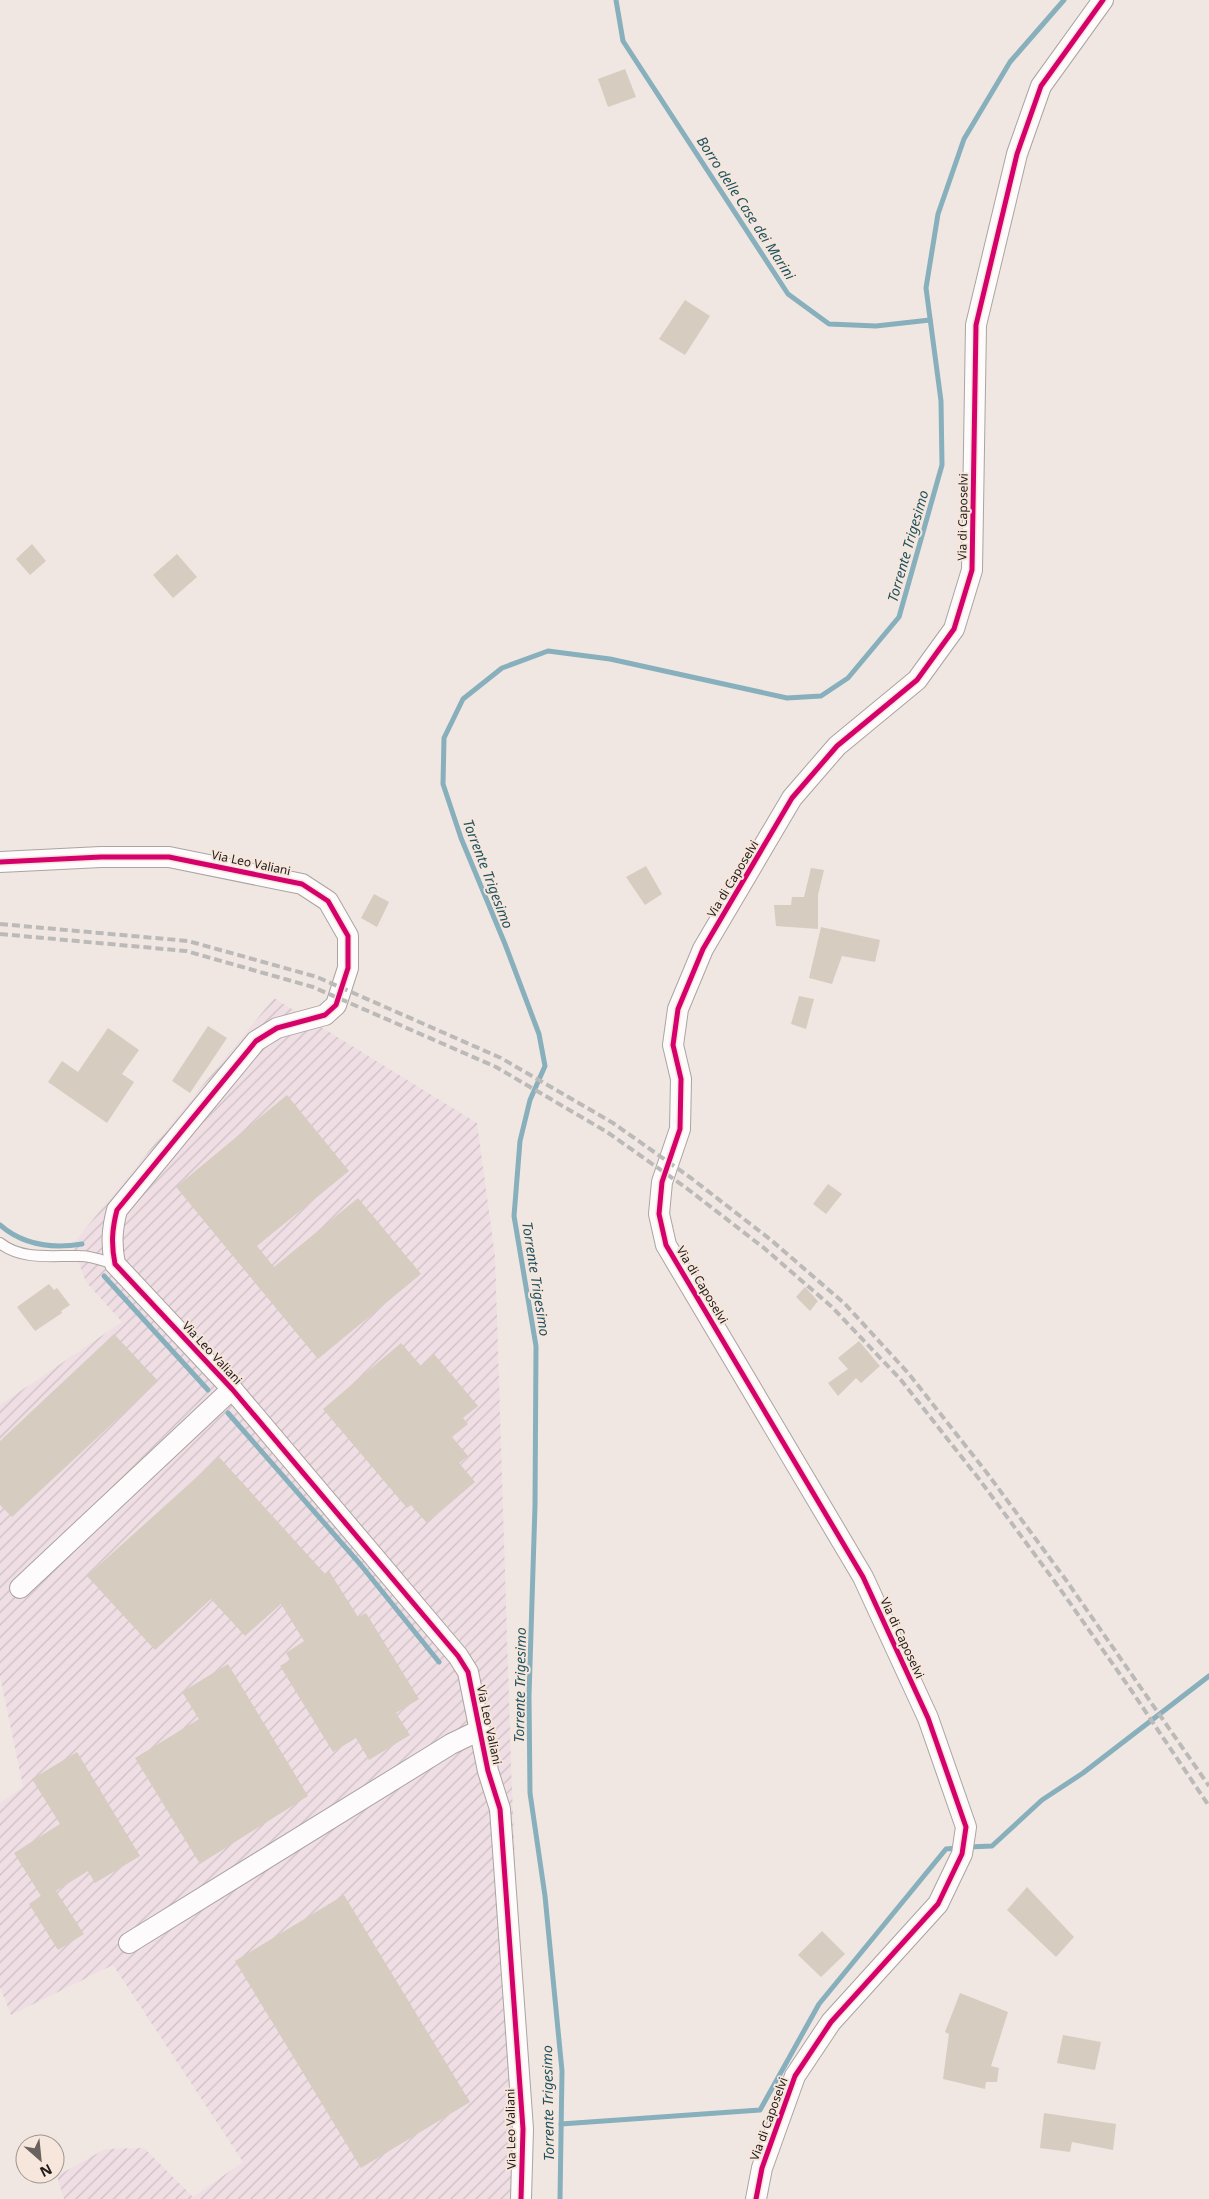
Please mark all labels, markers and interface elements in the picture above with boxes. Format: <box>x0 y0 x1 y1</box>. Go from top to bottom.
water label: Borro delle Case dei Marini <box>693 132 800 283</box>
street label: Via di Caposelvi <box>953 473 972 561</box>
water label: Torrente Trigesimo <box>882 488 933 604</box>
water label: Torrente Trigesimo <box>459 816 518 931</box>
street label: Via di Caposelvi <box>703 837 762 921</box>
street label: Via Leo Valiani <box>210 846 292 879</box>
water label: Torrente Trigesimo <box>518 1220 555 1338</box>
street label: Via di Caposelvi <box>673 1243 732 1327</box>
street label: Via Leo Valiani <box>179 1317 246 1388</box>
street label: Via di Caposelvi <box>876 1595 929 1681</box>
water label: Torrente Trigesimo <box>509 1627 530 1743</box>
street label: Via Leo Valiani <box>473 1684 506 1766</box>
water label: Torrente Trigesimo <box>537 2045 558 2161</box>
street label: Via di Caposelvi <box>746 2075 791 2163</box>
street label: Via Leo Valiani <box>501 2089 520 2170</box>
north arrow <box>15 2134 65 2184</box>
text: N <box>37 2160 56 2182</box>

